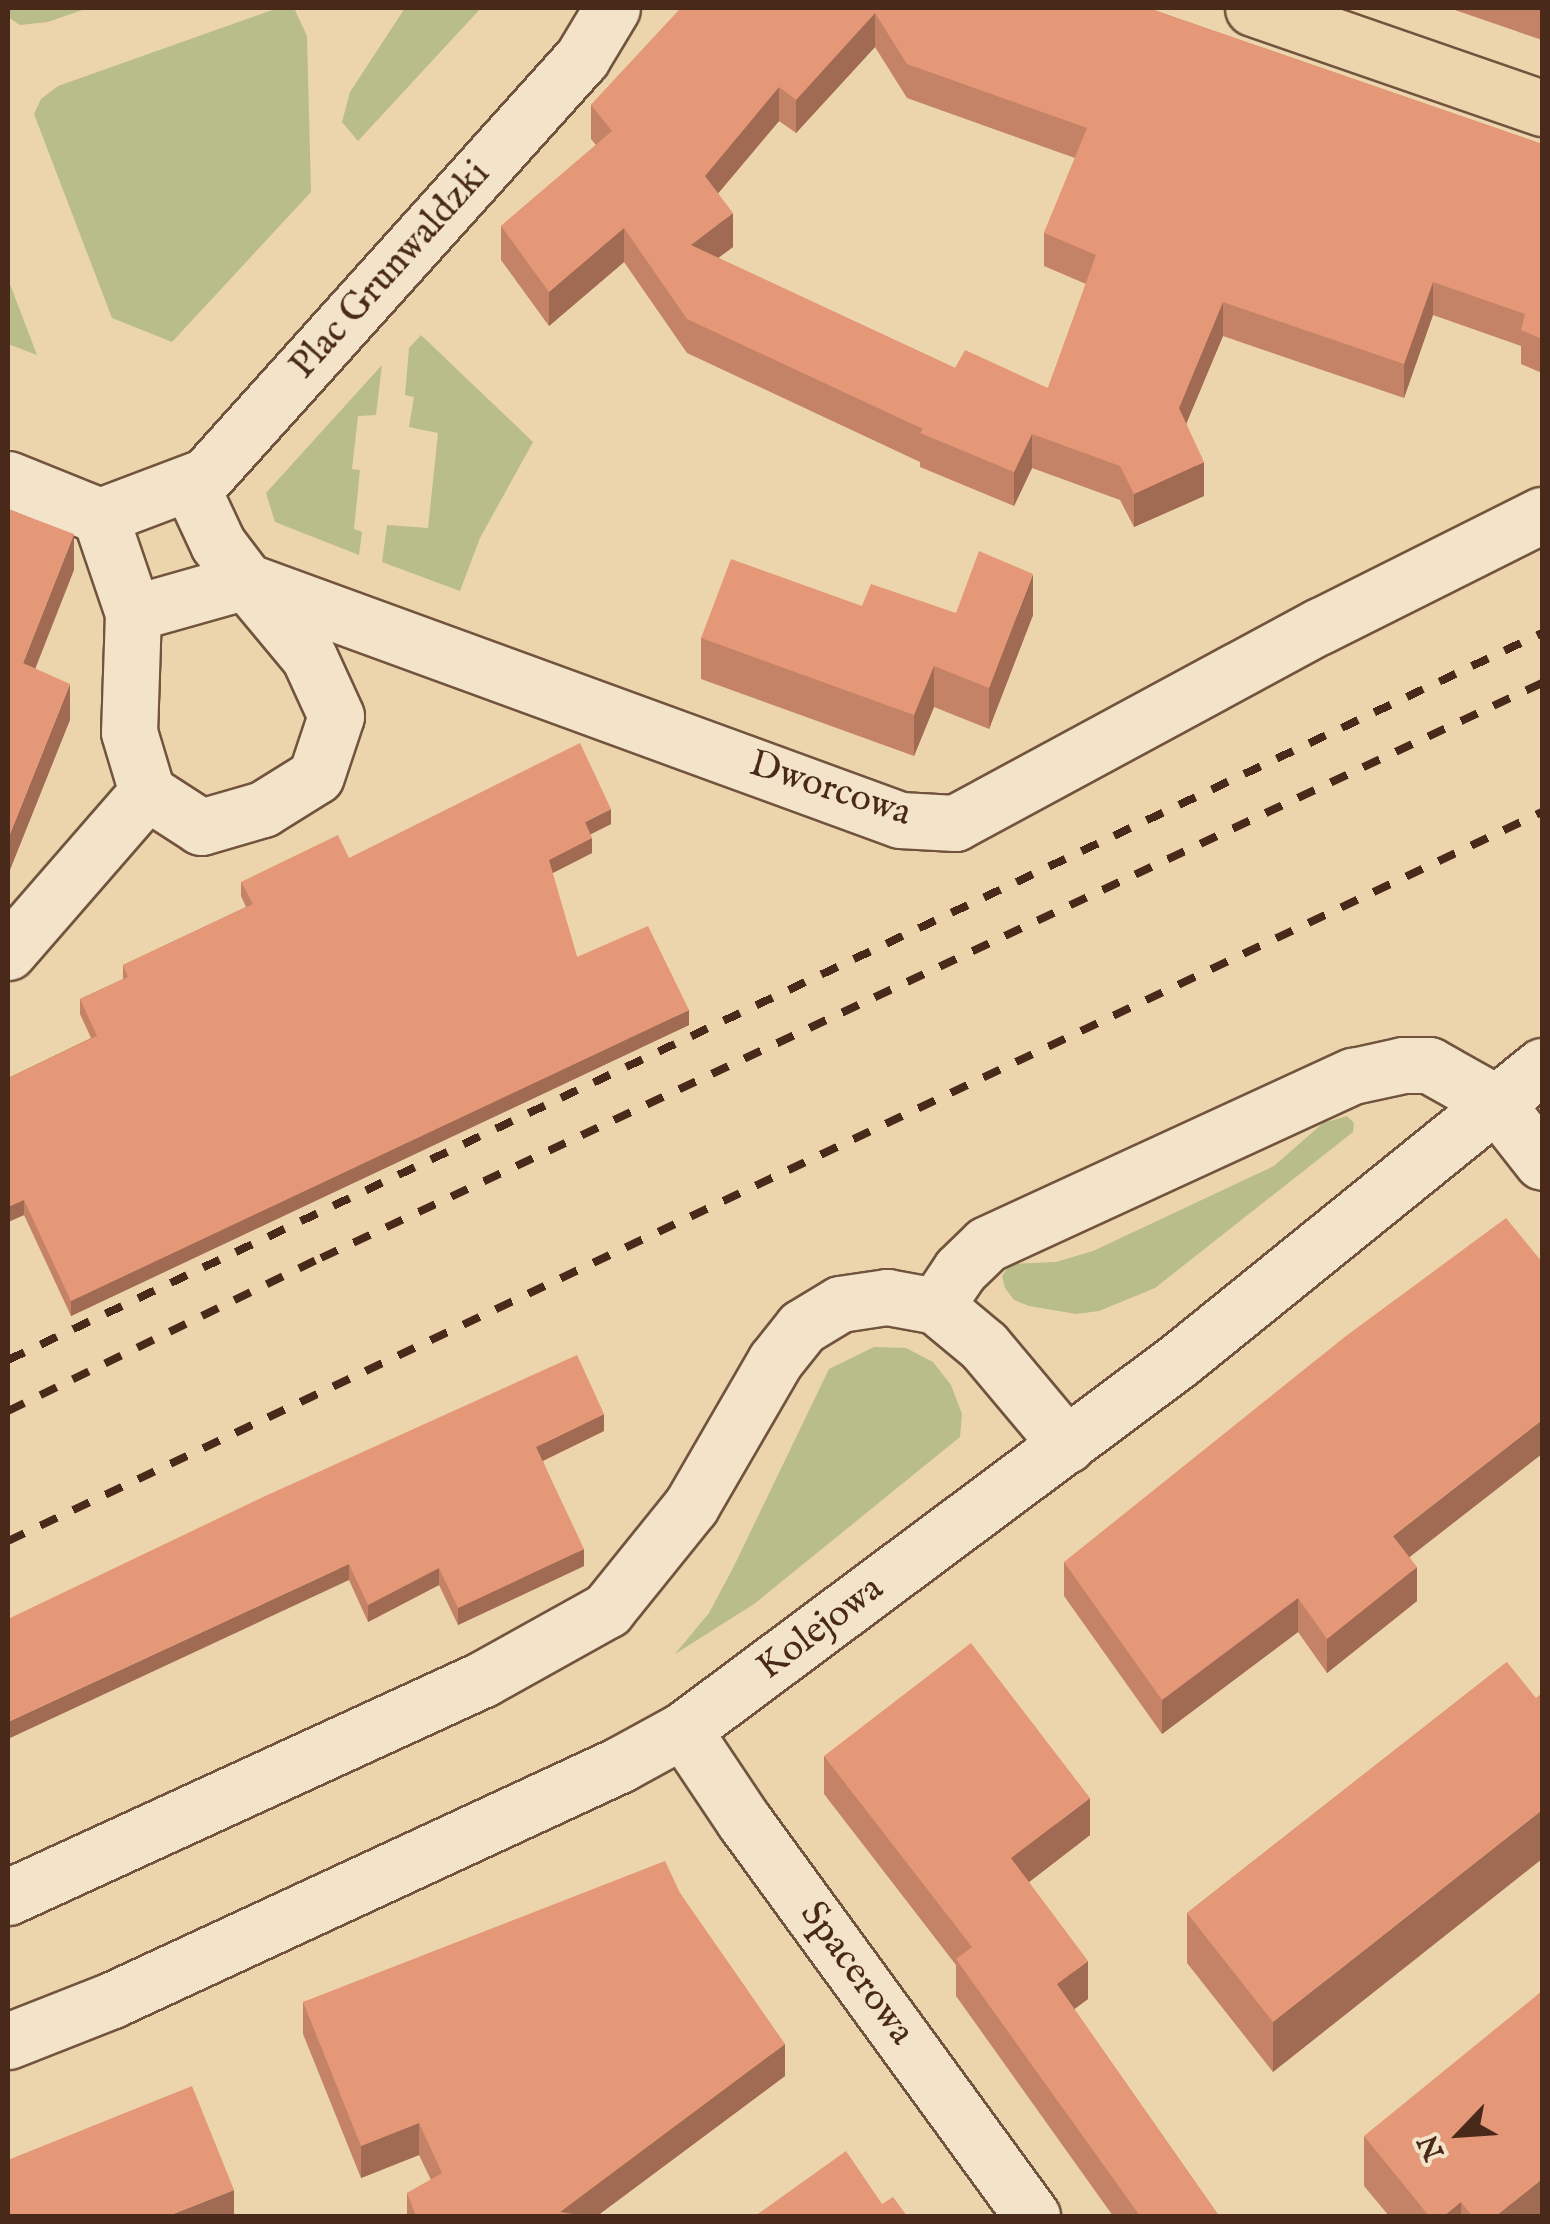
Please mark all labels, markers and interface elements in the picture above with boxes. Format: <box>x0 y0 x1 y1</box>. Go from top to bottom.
street label: Plac Grunwaldzki <box>281 153 501 389</box>
street label: Dworcowa <box>743 742 917 838</box>
street label: Kolejowa <box>749 1567 893 1691</box>
street label: Spacerowa <box>789 1894 923 2054</box>
north arrow <box>1410 2084 1510 2184</box>
text: N <box>1411 2129 1453 2165</box>

